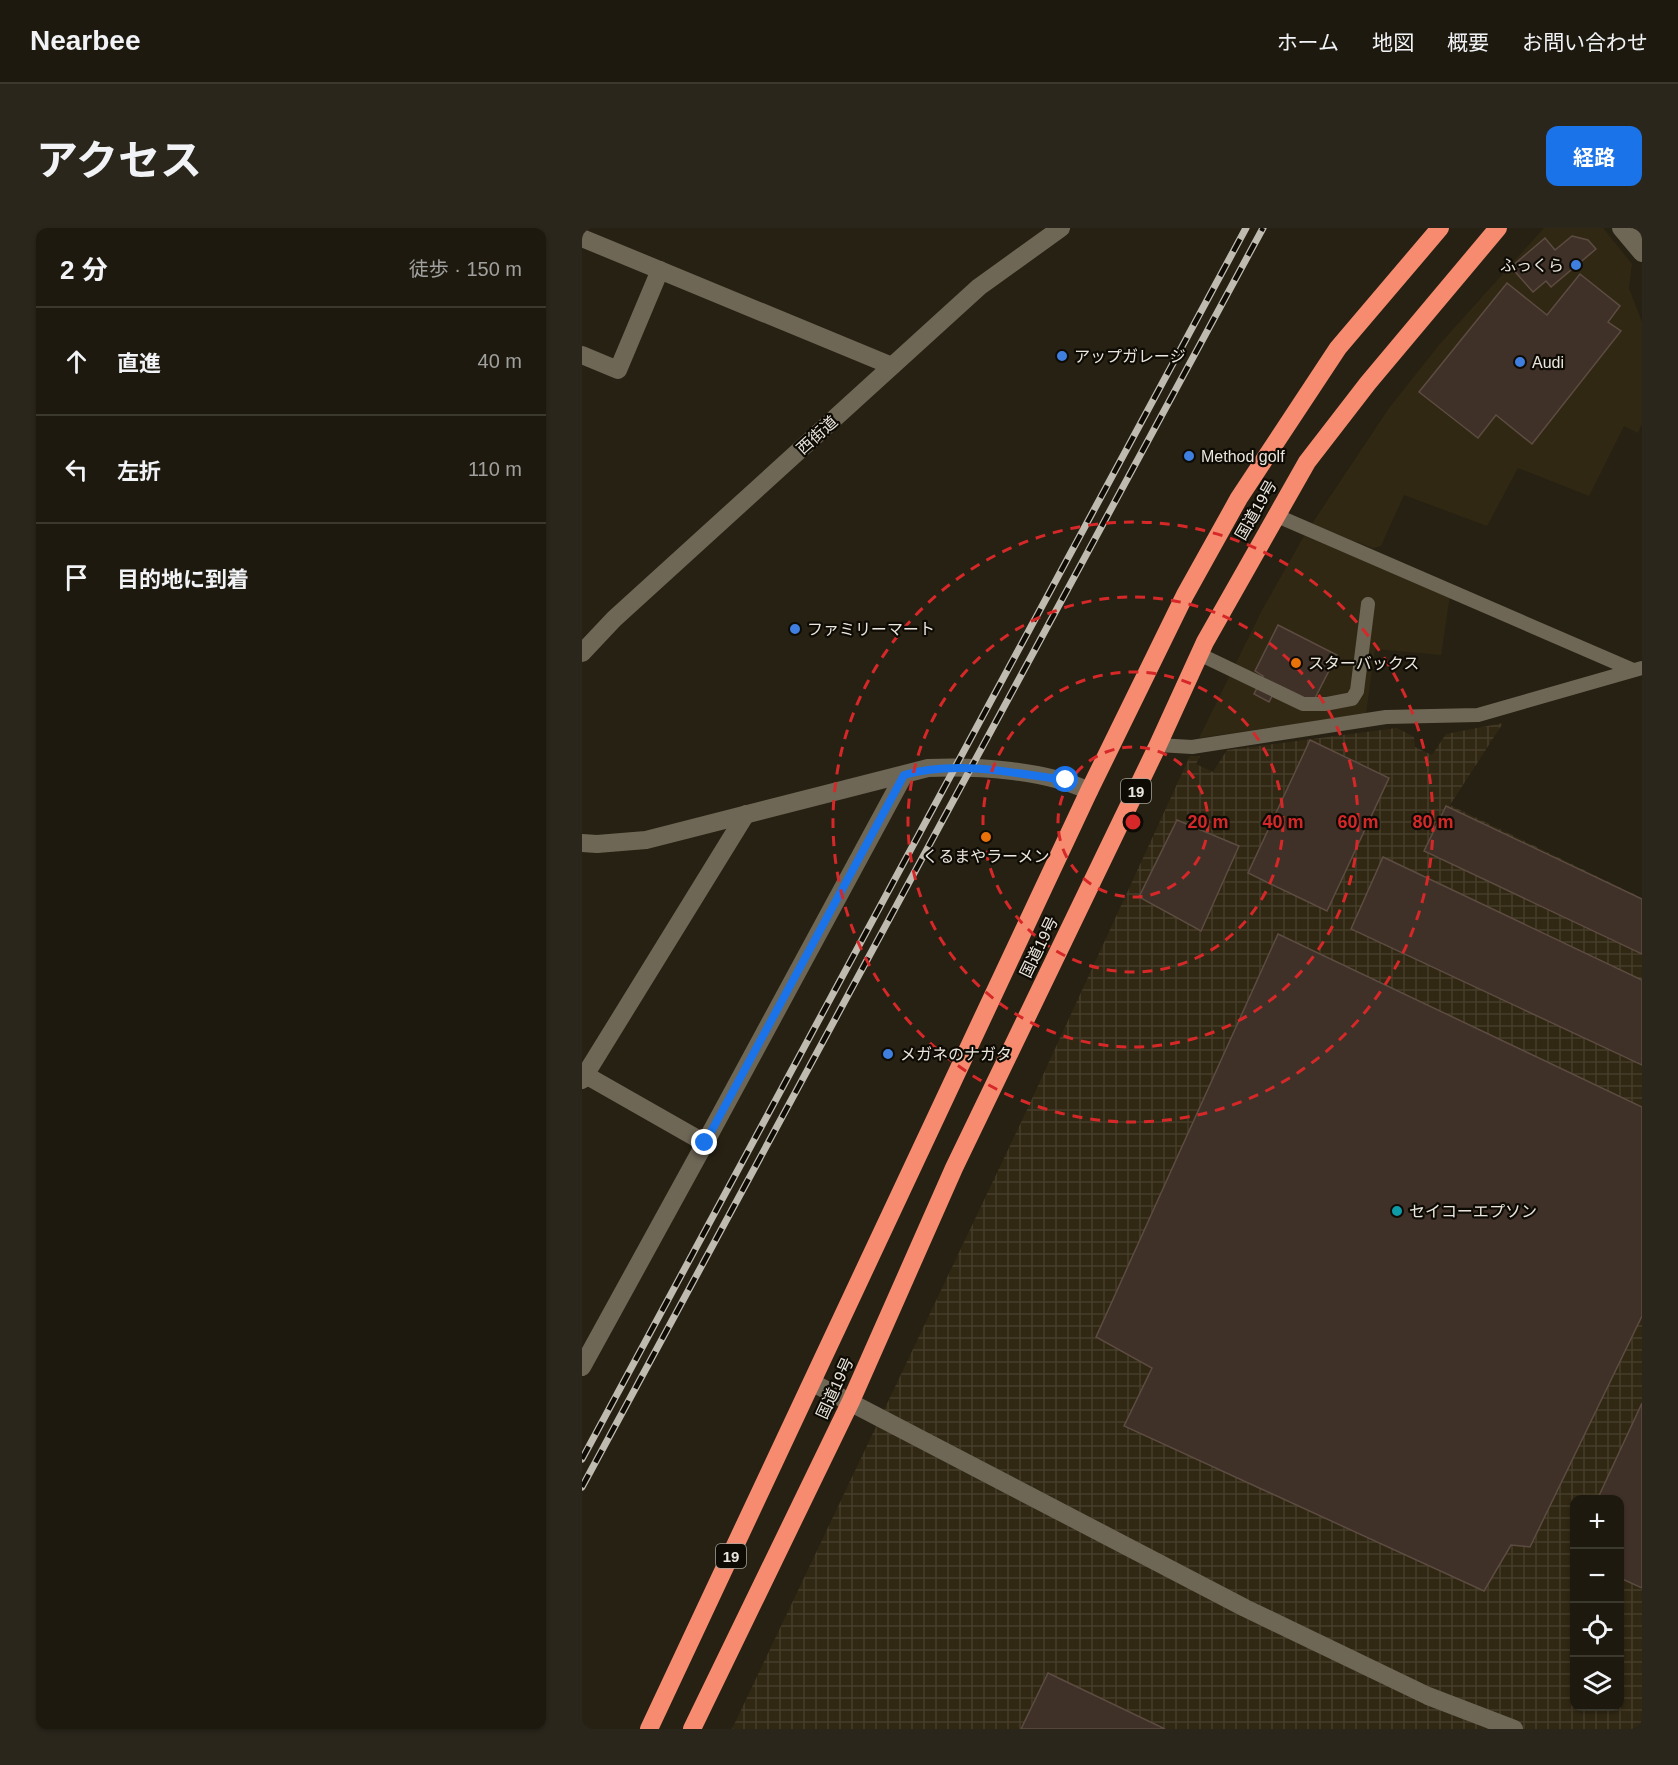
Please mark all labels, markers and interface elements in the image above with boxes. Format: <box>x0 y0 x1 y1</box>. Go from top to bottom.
text: Nearbee <box>30 25 141 56</box>
text: ホーム <box>1277 31 1339 54</box>
text: 地図 <box>1372 31 1414 54</box>
text: 概要 <box>1447 31 1489 54</box>
text: お問い合わせ <box>1522 31 1648 54</box>
button: 経路 <box>1546 126 1642 186</box>
text: アクセス <box>36 137 202 184</box>
text: 2 分 <box>60 255 108 285</box>
place label: ふっくら <box>1500 257 1564 274</box>
text: 徒歩 · 150 m <box>409 258 522 280</box>
marker: ふっくら <box>1569 258 1583 272</box>
icon: ahead <box>60 345 93 378</box>
place label: アップガレージ <box>1074 348 1186 365</box>
marker: アップガレージ <box>1055 349 1069 363</box>
text: 40 m <box>478 350 522 372</box>
text: 直進 <box>117 351 161 376</box>
place label: Audi <box>1532 354 1564 371</box>
marker: Audi <box>1513 355 1527 369</box>
street label: 西街道 <box>793 413 841 457</box>
place label: Method golf <box>1201 448 1285 465</box>
marker: Method golf <box>1182 449 1196 463</box>
icon: left <box>60 453 93 486</box>
text: 110 m <box>468 458 522 480</box>
text: 左折 <box>117 459 161 484</box>
street label: 国道19号 <box>1232 477 1280 543</box>
icon: arrive <box>60 561 93 594</box>
text: 目的地に到着 <box>117 567 249 592</box>
place label: ファミリーマート <box>807 621 935 638</box>
marker: ファミリーマート <box>788 622 802 636</box>
place label: スターバックス <box>1308 655 1419 672</box>
marker: スターバックス <box>1289 656 1303 670</box>
route start <box>1052 766 1078 792</box>
road number: 19 <box>1121 779 1151 803</box>
centre of rings <box>1123 812 1143 832</box>
text: 20 m <box>1187 812 1229 832</box>
text: 40 m <box>1262 812 1304 832</box>
text: 60 m <box>1337 812 1379 832</box>
text: 80 m <box>1412 812 1454 832</box>
marker: くるまやラーメン <box>979 830 993 844</box>
place label: くるまやラーメン <box>922 848 1050 865</box>
street label: 国道19号 <box>1017 914 1061 980</box>
place label: メガネのナガタ <box>900 1046 1012 1063</box>
marker: メガネのナガタ <box>881 1047 895 1061</box>
route end <box>691 1129 717 1155</box>
place label: セイコーエプソン <box>1409 1203 1537 1220</box>
marker: セイコーエプソン <box>1390 1204 1404 1218</box>
street label: 国道19号 <box>813 1355 857 1421</box>
map controls <box>1570 1495 1624 1711</box>
button: + <box>1570 1495 1624 1549</box>
road number: 19 <box>716 1544 746 1568</box>
button: − <box>1570 1549 1624 1603</box>
button: locate <box>1570 1603 1624 1657</box>
button: layers <box>1570 1657 1624 1711</box>

